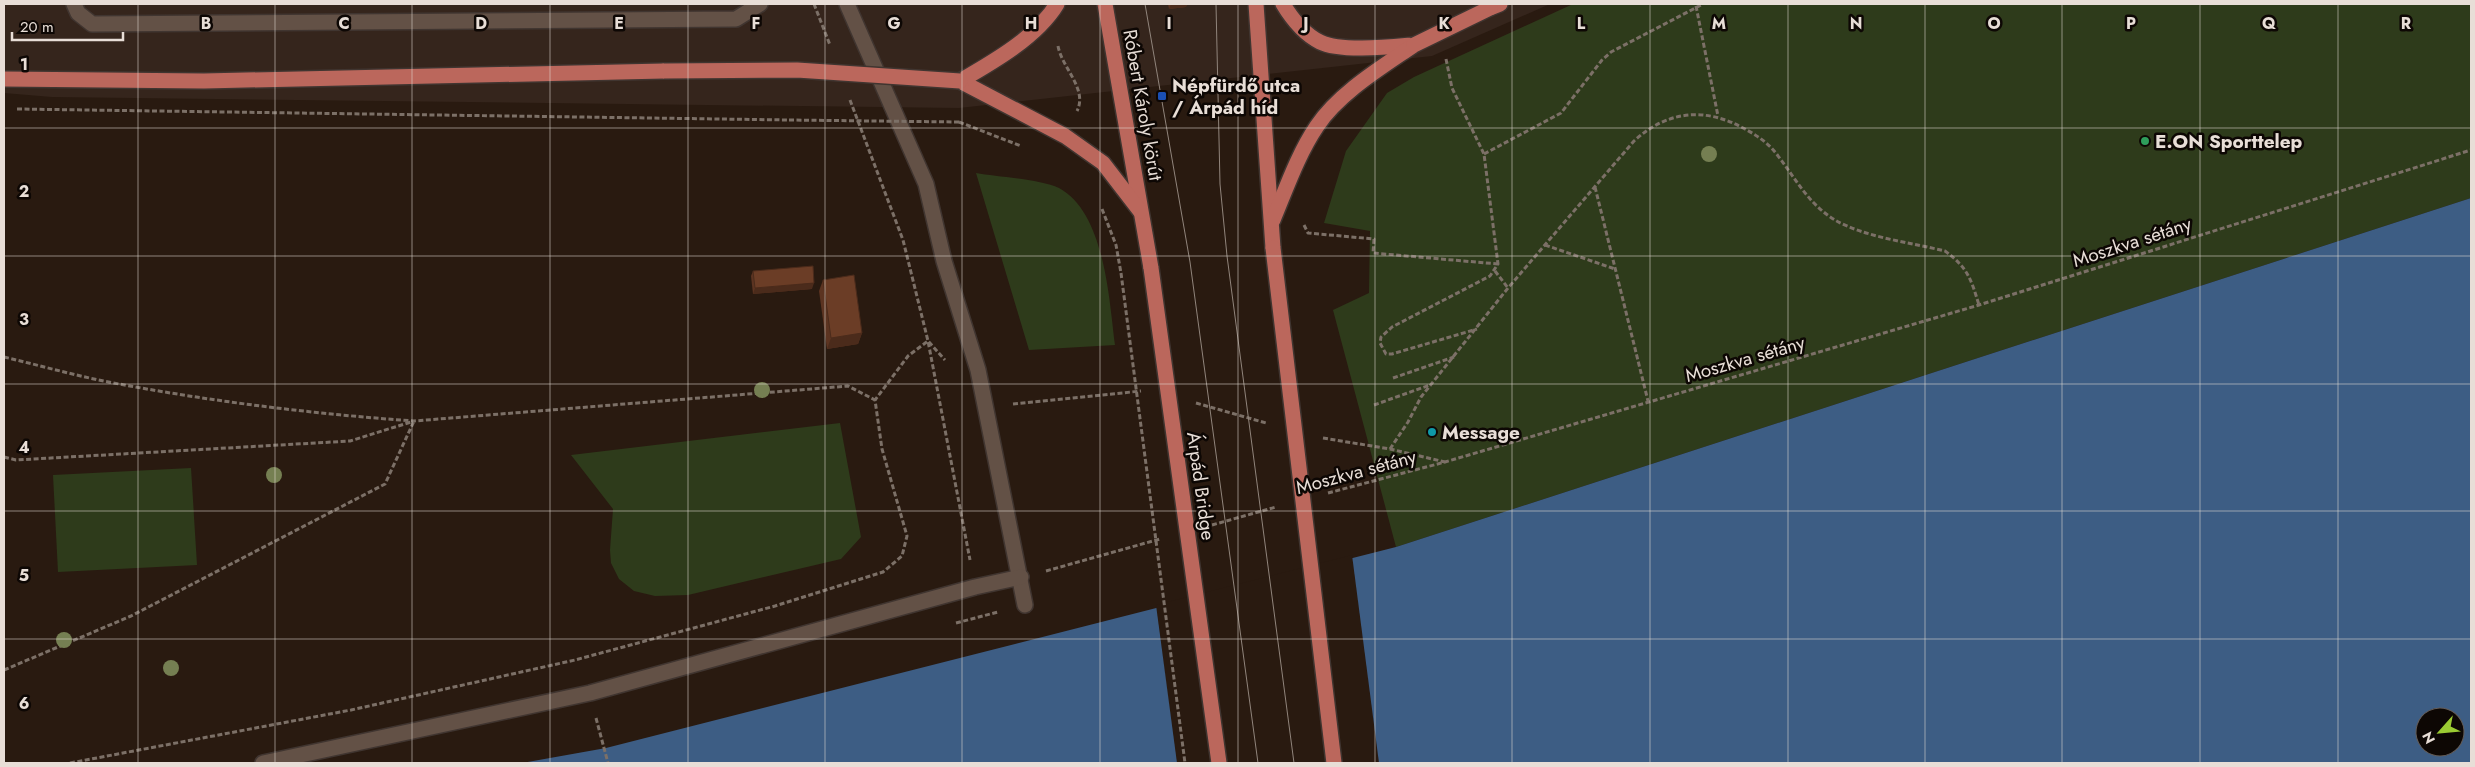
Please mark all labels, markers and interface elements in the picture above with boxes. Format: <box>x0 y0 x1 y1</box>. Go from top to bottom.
scale bar <box>12 10 124 42</box>
text: B <box>201 12 211 35</box>
text: C <box>338 12 350 35</box>
text: D <box>475 12 487 35</box>
text: E <box>614 12 624 35</box>
text: F <box>752 12 760 35</box>
text: G <box>887 12 901 35</box>
text: H <box>1025 12 1037 35</box>
text: I <box>1166 12 1172 35</box>
text: J <box>1300 12 1309 35</box>
text: K <box>1438 12 1450 35</box>
text: L <box>1577 12 1586 35</box>
text: M <box>1712 12 1726 35</box>
text: N <box>1850 12 1862 35</box>
text: O <box>1987 12 2001 35</box>
text: P <box>2126 12 2136 35</box>
text: Q <box>2262 12 2276 35</box>
text: R <box>2401 12 2412 35</box>
text: 20 m <box>20 16 54 38</box>
street label: Róbert Károly körút <box>1116 27 1170 183</box>
text: 1 <box>20 53 28 76</box>
place label: Népfürdő utca / Árpád híd <box>1172 72 1300 121</box>
marker: Népfürdő utca / Árpád híd <box>1156 90 1168 102</box>
place label: E.ON Sporttelep <box>2155 128 2303 155</box>
marker: E.ON Sporttelep <box>2139 135 2151 147</box>
text: 2 <box>19 180 29 203</box>
street label: Moszkva sétány <box>2069 210 2195 274</box>
text: 3 <box>19 308 29 331</box>
street label: Moszkva sétány <box>1682 329 1809 389</box>
place label: Message <box>1442 419 1520 446</box>
marker: Message <box>1426 426 1438 438</box>
street label: Árpád Bridge <box>1180 430 1222 542</box>
text: 4 <box>18 436 30 459</box>
street label: Moszkva sétány <box>1293 443 1420 501</box>
text: 5 <box>19 564 29 587</box>
text: 6 <box>19 692 29 715</box>
north arrow <box>2415 707 2465 757</box>
text: N <box>2417 728 2440 747</box>

